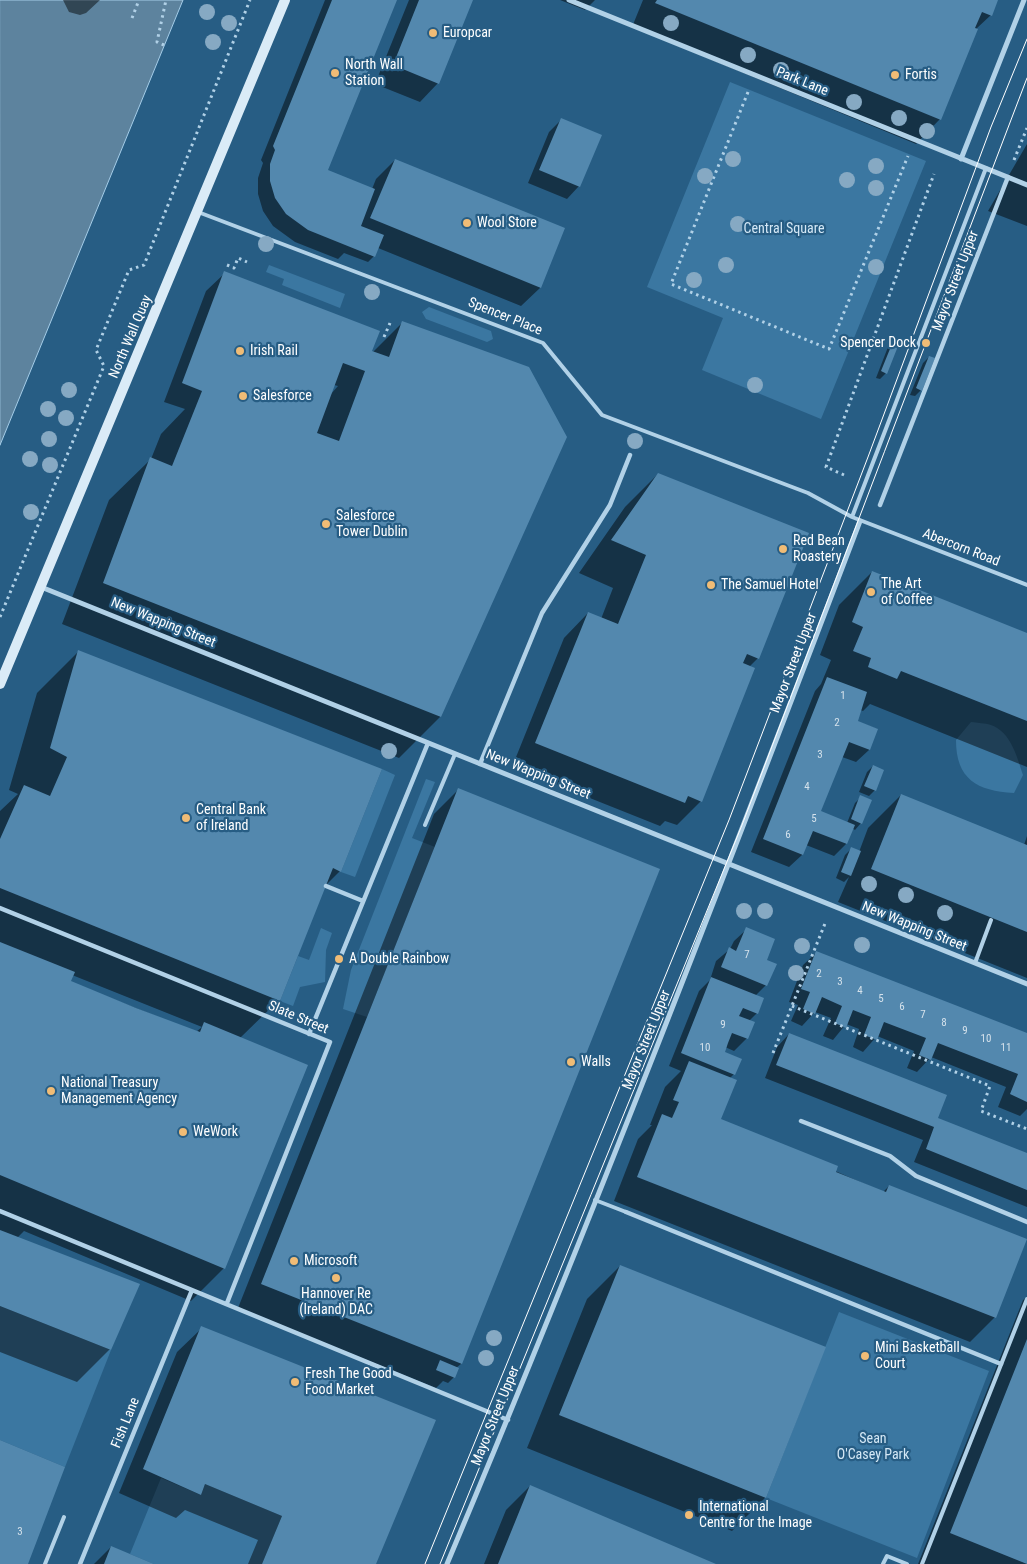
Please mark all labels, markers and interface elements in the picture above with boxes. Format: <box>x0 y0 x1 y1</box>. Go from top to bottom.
place label: Europcar <box>443 25 492 41</box>
marker: Europcar <box>427 27 439 39</box>
place label: North Wall Station <box>345 57 403 90</box>
street label: Park Lane <box>773 64 831 100</box>
marker: North Wall Station <box>329 67 341 79</box>
place label: Fortis <box>905 67 937 83</box>
marker: Fortis <box>889 69 901 81</box>
place label: Wool Store <box>477 215 537 231</box>
marker: Wool Store <box>461 217 473 229</box>
park label: Central Square <box>744 221 824 237</box>
street label: Mayor Street Upper <box>929 229 983 333</box>
street label: North Wall Quay <box>106 293 156 381</box>
street label: Spencer Place <box>465 294 545 340</box>
place label: Spencer Dock <box>840 335 916 351</box>
marker: Spencer Dock <box>920 337 932 349</box>
place label: Irish Rail <box>250 343 298 359</box>
marker: Irish Rail <box>234 345 246 357</box>
place label: Salesforce <box>253 388 312 404</box>
marker: Salesforce <box>237 390 249 402</box>
place label: Salesforce Tower Dublin <box>336 508 408 540</box>
marker: Salesforce Tower Dublin <box>320 518 332 530</box>
street label: Abercorn Road <box>920 526 1002 570</box>
place label: Red Bean Roastery <box>793 533 845 566</box>
marker: Red Bean Roastery <box>777 543 789 555</box>
place label: The Art of Coffee <box>881 576 932 608</box>
place label: The Samuel Hotel <box>721 577 819 593</box>
marker: The Samuel Hotel <box>705 579 717 591</box>
marker: The Art of Coffee <box>865 586 877 598</box>
street label: New Wapping Street <box>108 594 218 652</box>
street label: Mayor Street Upper <box>767 611 821 715</box>
house number: 1 <box>840 689 846 703</box>
house number: 2 <box>834 716 840 730</box>
street label: New Wapping Street <box>483 746 593 804</box>
house number: 3 <box>817 748 823 762</box>
house number: 4 <box>804 780 810 794</box>
place label: Central Bank of Ireland <box>196 802 266 834</box>
marker: Central Bank of Ireland <box>180 812 192 824</box>
house number: 5 <box>811 812 817 826</box>
house number: 6 <box>785 828 791 842</box>
street label: New Wapping Street <box>859 898 969 956</box>
house number: 7 <box>744 948 750 962</box>
place label: A Double Rainbow <box>349 951 449 967</box>
marker: A Double Rainbow <box>333 953 345 965</box>
house number: 2 <box>816 967 822 981</box>
house number: 3 <box>837 975 843 989</box>
house number: 4 <box>857 984 863 998</box>
street label: Mayor Street Upper <box>619 988 675 1092</box>
house number: 5 <box>878 992 884 1006</box>
street label: Slate Street <box>265 998 331 1038</box>
house number: 6 <box>899 1000 905 1014</box>
house number: 7 <box>920 1008 926 1022</box>
house number: 8 <box>941 1016 947 1030</box>
house number: 9 <box>720 1018 726 1032</box>
house number: 9 <box>962 1024 968 1038</box>
house number: 10 <box>981 1032 991 1046</box>
house number: 10 <box>700 1041 710 1055</box>
house number: 11 <box>1001 1041 1011 1055</box>
place label: Walls <box>581 1054 611 1070</box>
marker: Walls <box>565 1056 577 1068</box>
place label: National Treasury Management Agency <box>61 1075 177 1108</box>
marker: National Treasury Management Agency <box>45 1085 57 1097</box>
place label: WeWork <box>193 1124 238 1140</box>
marker: WeWork <box>177 1126 189 1138</box>
place label: Microsoft <box>304 1253 357 1269</box>
marker: Microsoft <box>288 1255 300 1267</box>
marker: Hannover Re (Ireland) DAC <box>330 1272 342 1284</box>
place label: Hannover Re (Ireland) DAC <box>299 1286 373 1318</box>
place label: Mini Basketball Court <box>875 1340 960 1372</box>
marker: Mini Basketball Court <box>859 1350 871 1362</box>
street label: Mayor Street Upper <box>468 1364 524 1468</box>
place label: Fresh The Good Food Market <box>305 1366 392 1398</box>
marker: Fresh The Good Food Market <box>289 1376 301 1388</box>
street label: Fish Lane <box>108 1395 144 1451</box>
park label: Sean O'Casey Park <box>837 1431 909 1464</box>
place label: International Centre for the Image <box>699 1499 812 1531</box>
marker: International Centre for the Image <box>683 1509 695 1521</box>
house number: 3 <box>17 1525 23 1539</box>

